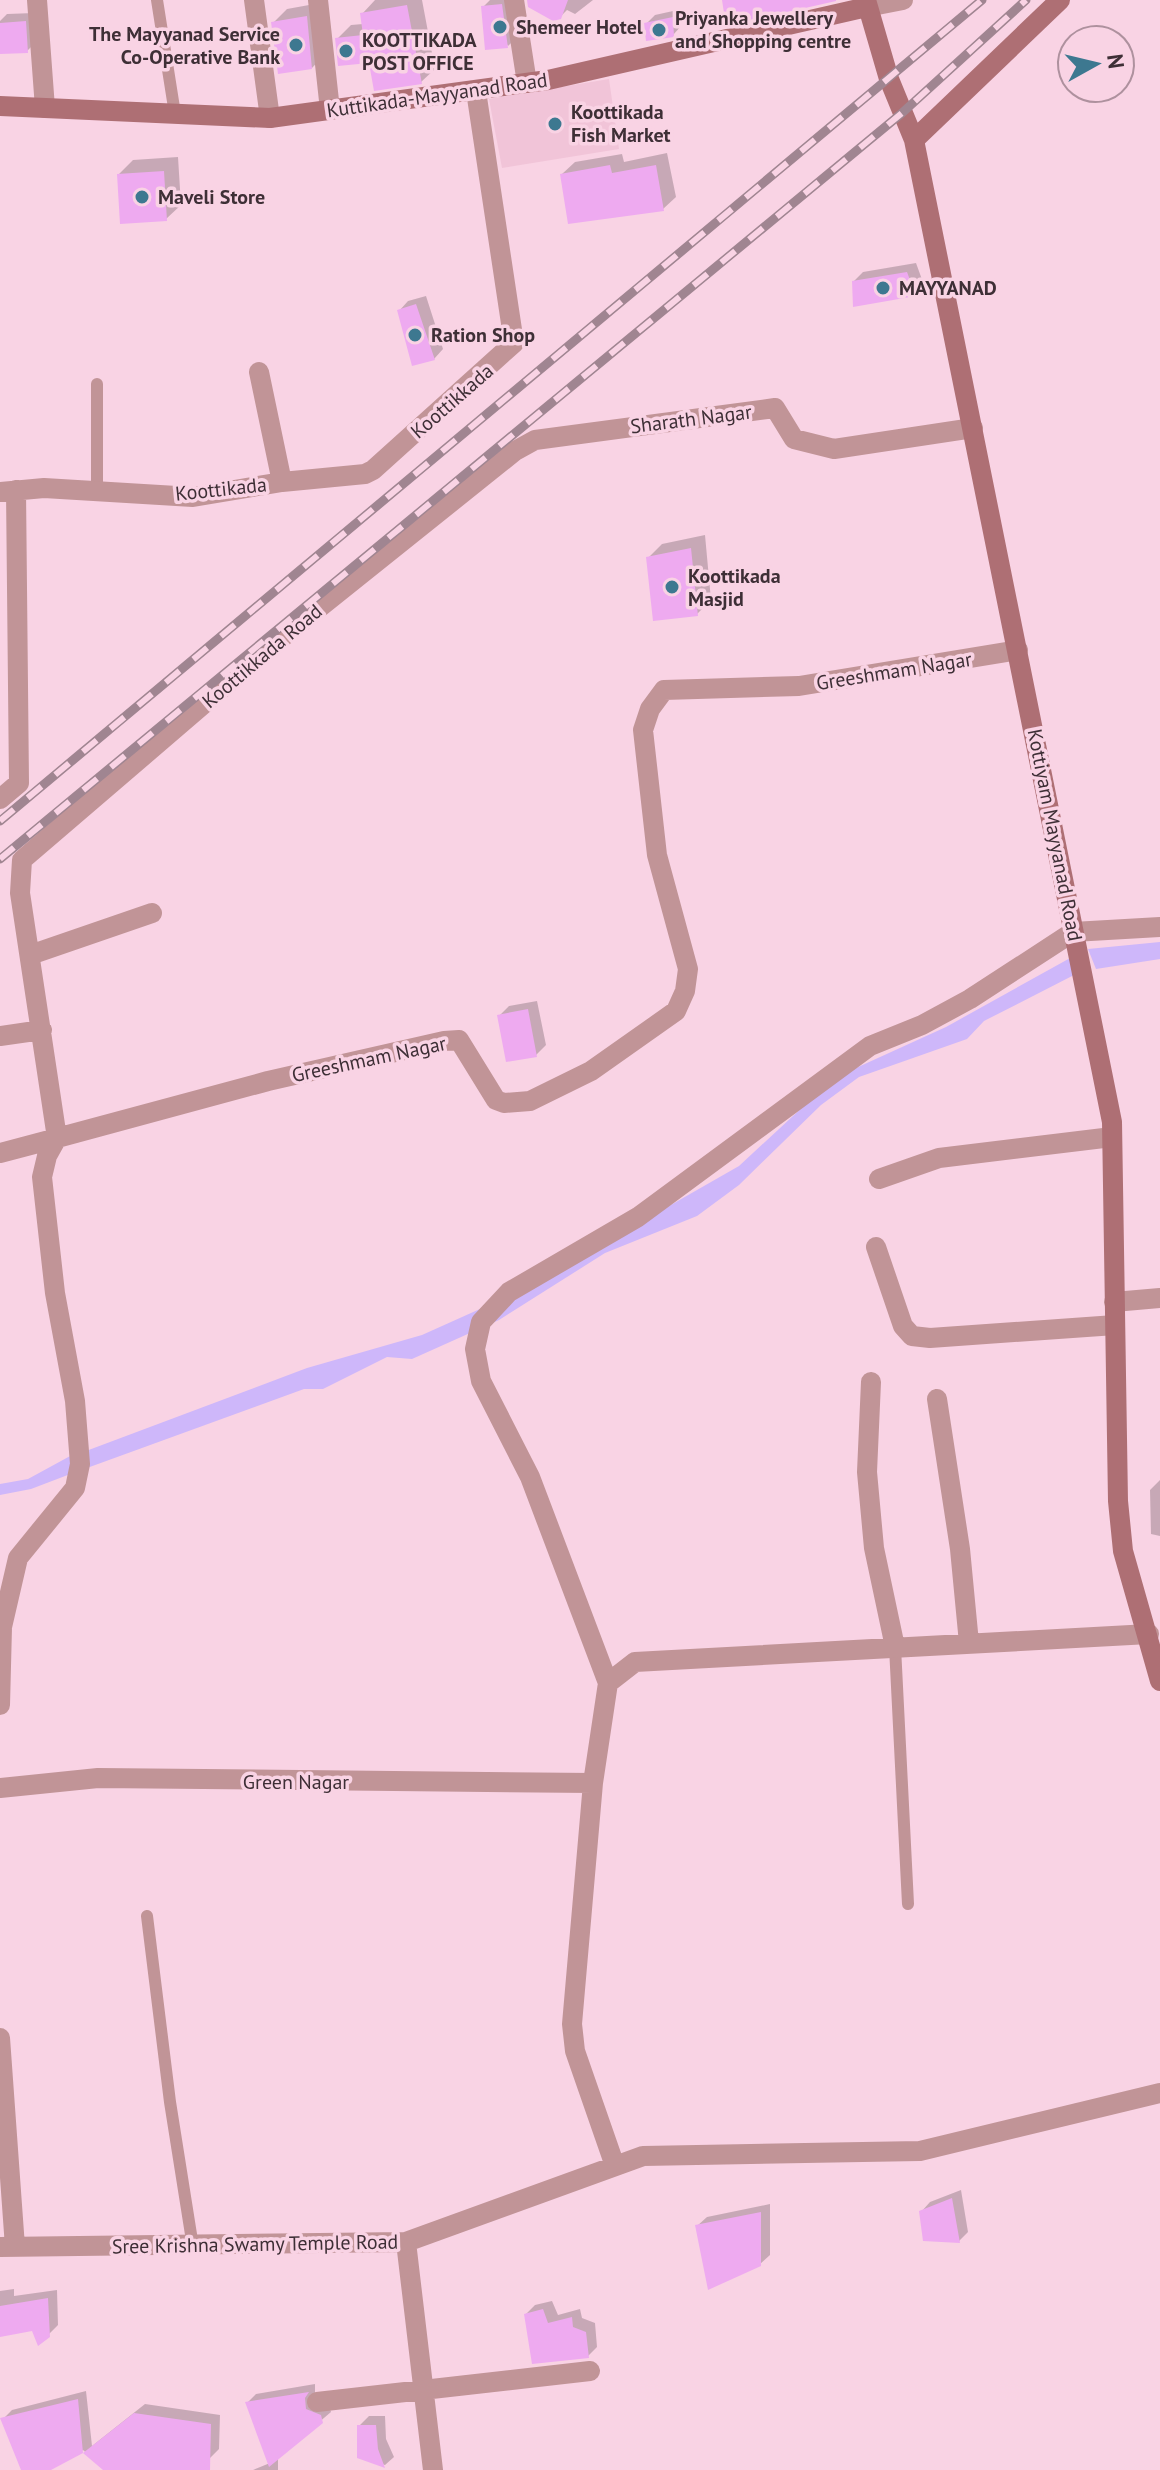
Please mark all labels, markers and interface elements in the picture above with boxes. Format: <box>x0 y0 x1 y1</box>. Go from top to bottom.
place label: Priyanka Jewellery and Shopping centre <box>675 5 851 54</box>
place label: Shemeer Hotel <box>516 14 643 40</box>
marker: Shemeer Hotel <box>491 18 509 36</box>
place label: The Mayyanad Service Co-Operative Bank <box>89 21 280 70</box>
marker: Priyanka Jewellery and Shopping centre <box>650 21 668 39</box>
north arrow <box>1056 24 1136 104</box>
place label: KOOTTIKADA POST OFFICE <box>362 27 477 76</box>
marker: The Mayyanad Service Co-Operative Bank <box>287 36 305 54</box>
marker: KOOTTIKADA POST OFFICE <box>337 42 355 60</box>
text: N <box>1101 52 1131 70</box>
street label: Kuttikada-Mayyanad Road <box>325 67 549 123</box>
place label: Koottikada Fish Market <box>571 99 671 148</box>
marker: Koottikada Fish Market <box>546 115 564 133</box>
place label: Maveli Store <box>158 184 265 210</box>
marker: Maveli Store <box>133 188 151 206</box>
place label: MAYYANAD <box>899 275 997 301</box>
marker: MAYYANAD <box>874 279 892 297</box>
place label: Ration Shop <box>431 322 535 348</box>
marker: Ration Shop <box>406 326 424 344</box>
street label: Koottikkada <box>405 358 499 444</box>
street label: Sharath Nagar <box>629 399 753 439</box>
street label: Koottikada <box>174 471 268 507</box>
place label: Koottikada Masjid <box>688 563 781 612</box>
marker: Koottikada Masjid <box>663 578 681 596</box>
street label: Koottikkada Road <box>197 598 327 714</box>
street label: Greeshmam Nagar <box>814 646 974 696</box>
street label: Kottiyam Mayyanad Road <box>1022 727 1088 943</box>
street label: Greeshmam Nagar <box>289 1030 449 1088</box>
street label: Green Nagar <box>243 1769 349 1795</box>
street label: Sree Krishna Swamy Temple Road <box>112 2229 398 2259</box>

